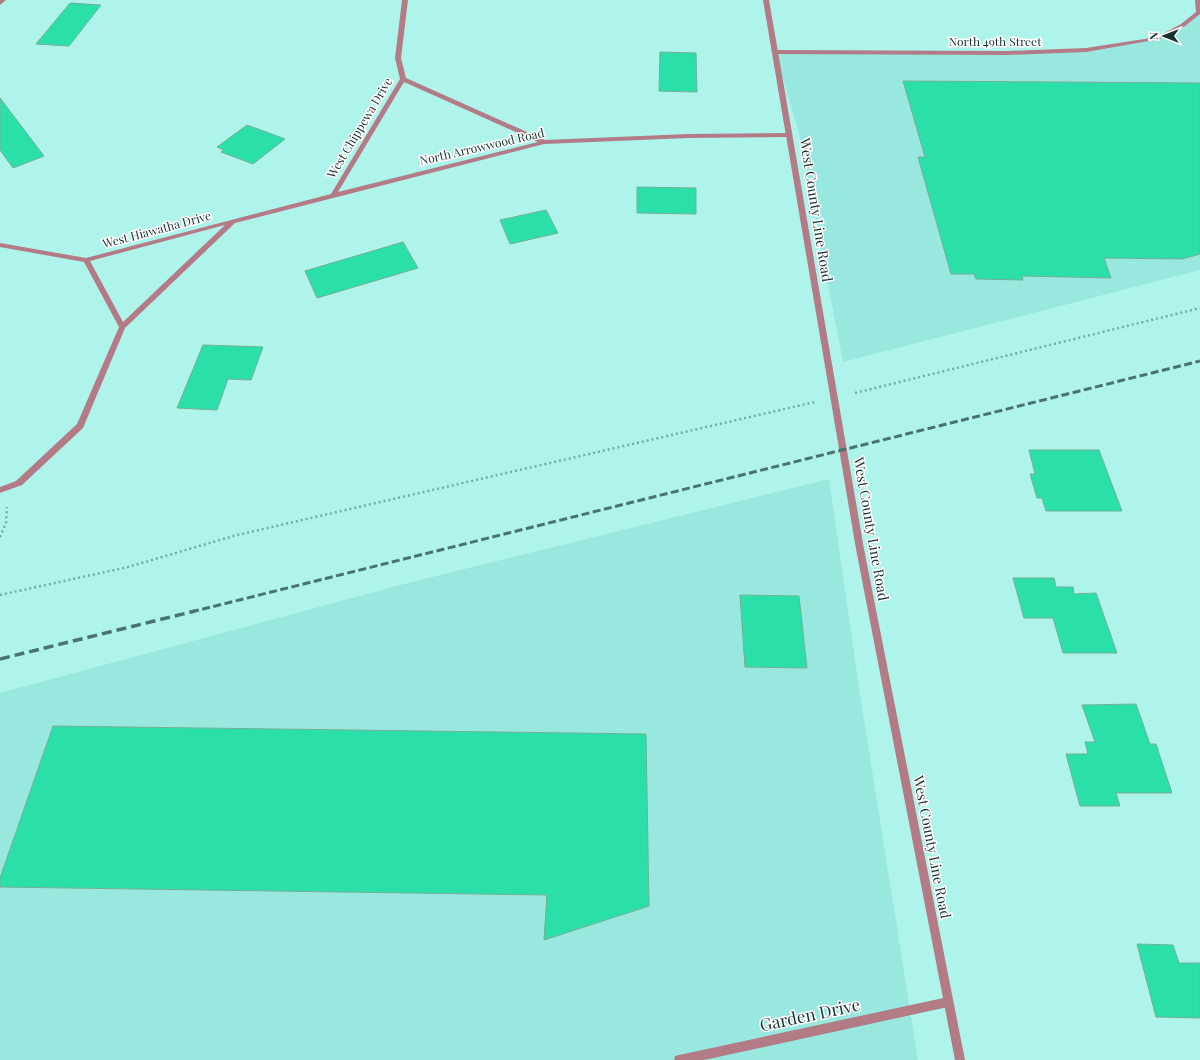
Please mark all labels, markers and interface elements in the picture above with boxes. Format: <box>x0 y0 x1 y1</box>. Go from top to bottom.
north arrow <box>1144 16 1184 56</box>
text: N <box>1146 32 1161 40</box>
street label: North 49th Street <box>949 33 1042 49</box>
street label: West Chippewa Drive <box>322 74 396 182</box>
street label: North Arrowwood Road <box>418 124 546 168</box>
street label: West County Line Road <box>796 136 837 283</box>
street label: West Hiawatha Drive <box>100 207 213 251</box>
street label: West County Line Road <box>849 455 893 602</box>
street label: West County Line Road <box>909 773 956 920</box>
street label: Garden Drive <box>758 993 862 1035</box>

